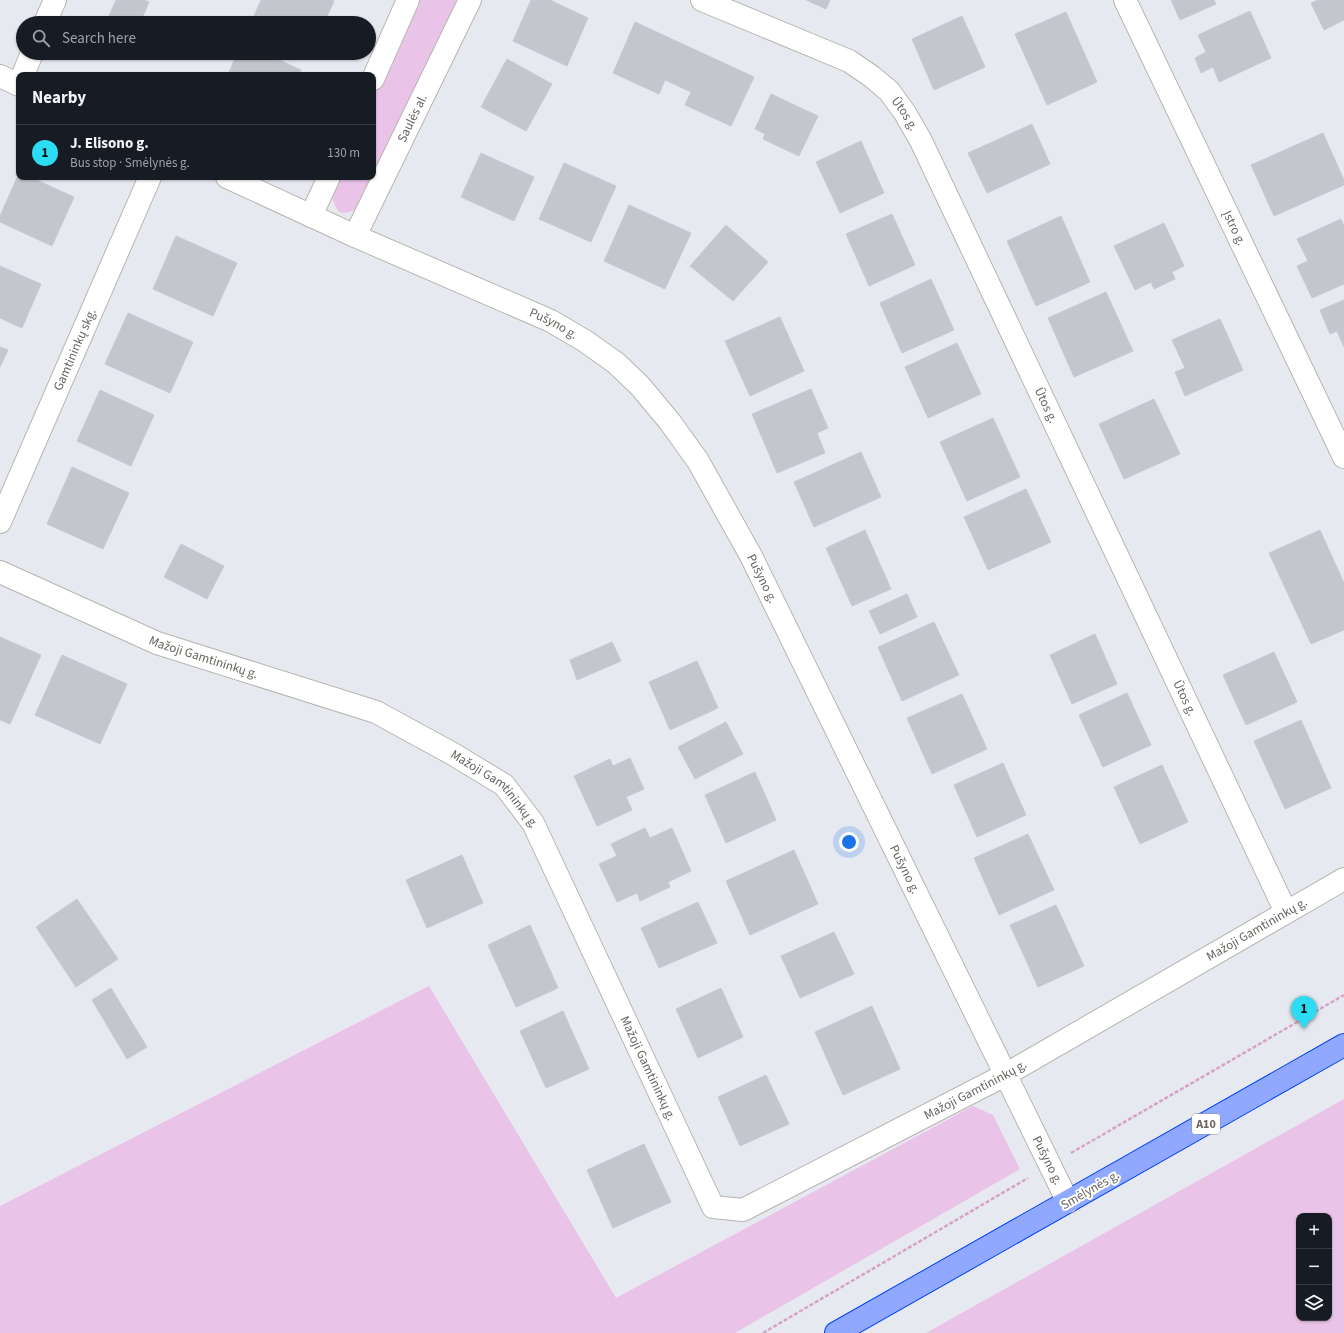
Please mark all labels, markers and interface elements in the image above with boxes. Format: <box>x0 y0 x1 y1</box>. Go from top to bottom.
search box <box>16 16 376 60</box>
icon: search <box>30 27 52 49</box>
text: Search here <box>62 28 136 49</box>
text: Nearby <box>32 86 86 110</box>
street label: Saulės al. <box>393 91 432 145</box>
street label: Ūtos g. <box>887 93 922 134</box>
text: J. Elisono g. <box>70 133 149 154</box>
text: 1 <box>42 144 48 162</box>
text: 130 m <box>327 144 360 162</box>
text: Bus stop · Smėlynės g. <box>70 154 190 172</box>
street label: Įstro g. <box>1218 208 1250 249</box>
street label: Pušyno g. <box>526 304 581 344</box>
street label: Gamtininkų skg. <box>49 306 101 394</box>
street label: Ūtos g. <box>1030 384 1062 426</box>
street label: Pušyno g. <box>742 551 782 606</box>
street label: Mažoji Gamtininkų g. <box>146 631 260 683</box>
street label: Ūtos g. <box>1169 677 1201 719</box>
street label: Mažoji Gamtininkų g. <box>447 746 543 831</box>
your location <box>839 832 859 852</box>
street label: Pušyno g. <box>885 842 924 897</box>
street label: Mažoji Gamtininkų g. <box>1203 893 1311 966</box>
pin: 1 <box>1291 996 1317 1029</box>
street label: Mažoji Gamtininkų g. <box>616 1013 680 1124</box>
street label: Mažoji Gamtininkų g. <box>921 1055 1030 1124</box>
road number: A10 <box>1192 1114 1220 1134</box>
street label: Pušyno g. <box>1028 1133 1067 1188</box>
street label: Smėlynės g. <box>1057 1166 1123 1214</box>
map controls <box>1296 1213 1332 1321</box>
button: + <box>1296 1213 1332 1249</box>
button: − <box>1296 1249 1332 1285</box>
button: layers <box>1296 1285 1332 1321</box>

